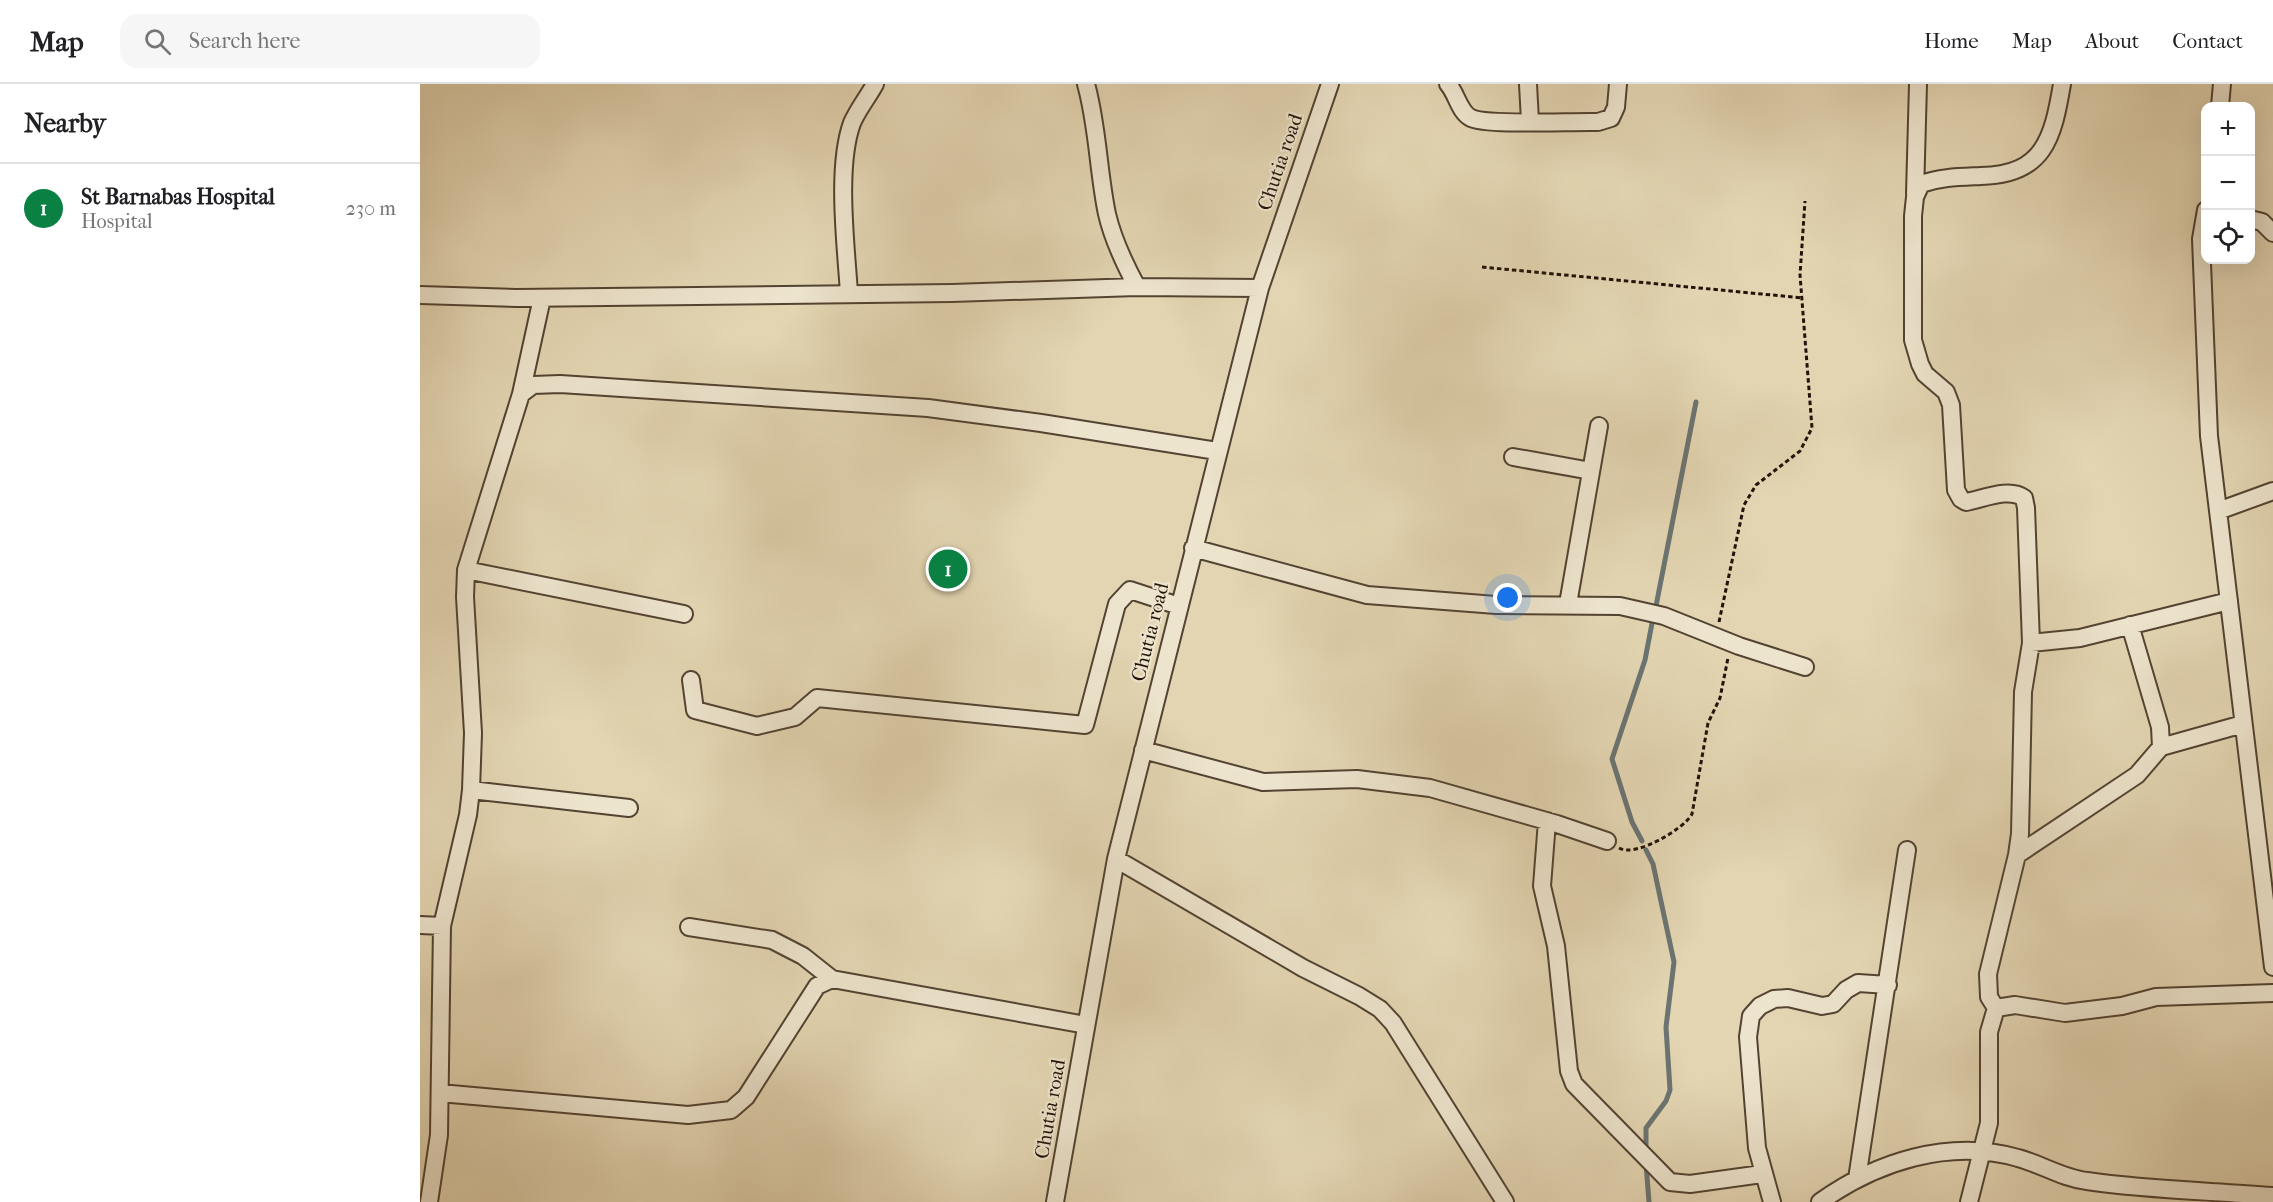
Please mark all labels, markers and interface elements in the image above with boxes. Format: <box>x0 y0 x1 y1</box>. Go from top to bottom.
search box <box>120 14 540 68</box>
text: Map <box>30 25 84 58</box>
icon: search <box>141 25 174 58</box>
text: Search here <box>189 28 300 54</box>
text: Home <box>1924 29 1979 53</box>
text: Map <box>2012 29 2052 53</box>
text: About <box>2085 29 2139 53</box>
text: Contact <box>2172 29 2243 53</box>
map controls <box>2201 102 2255 264</box>
button: + <box>2201 102 2255 156</box>
text: Nearby <box>24 108 106 139</box>
street label: Chutia road <box>1253 109 1308 213</box>
button: − <box>2201 156 2255 210</box>
text: St Barnabas Hospital <box>81 184 275 210</box>
text: 1 <box>40 197 47 220</box>
text: 230 m <box>346 197 396 220</box>
text: Hospital <box>81 210 153 233</box>
button: locate <box>2201 210 2255 264</box>
pin: 1 <box>928 546 968 592</box>
street label: Chutia road <box>1127 579 1174 684</box>
your location <box>1493 583 1522 612</box>
street label: Chutia road <box>1030 1056 1070 1161</box>

